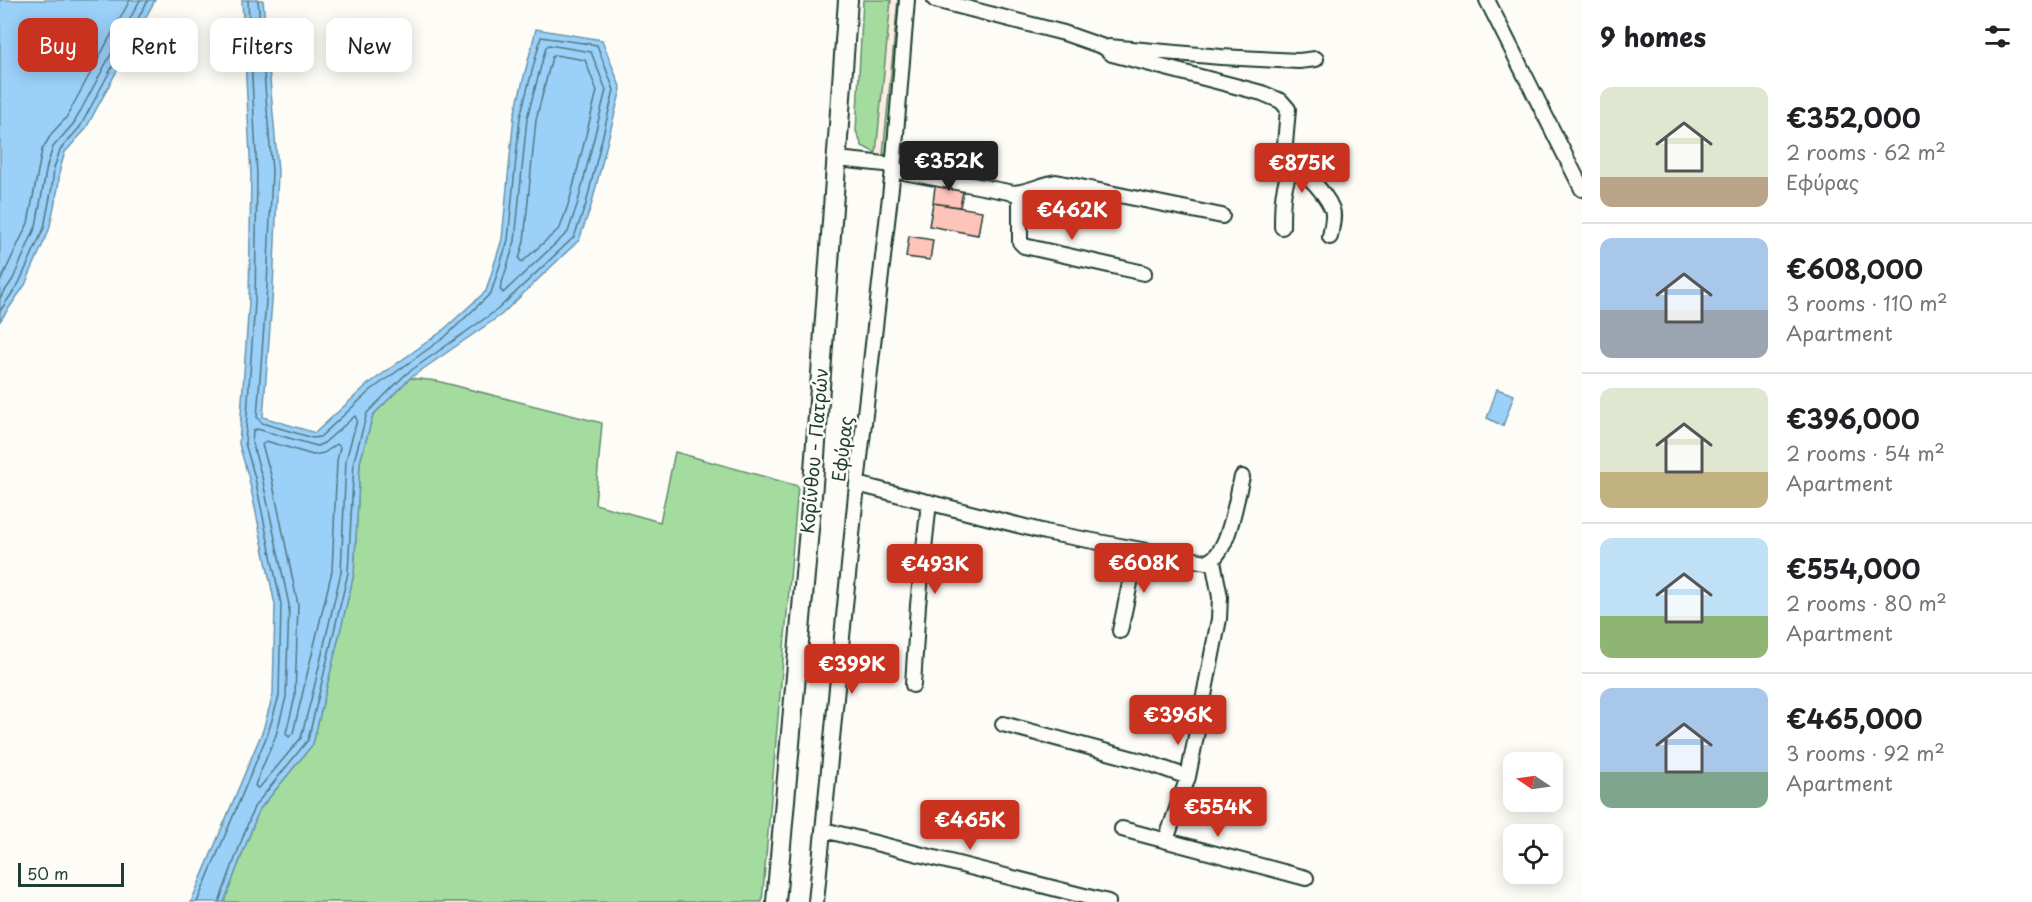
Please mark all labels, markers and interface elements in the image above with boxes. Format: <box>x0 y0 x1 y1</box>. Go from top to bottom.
text: 9 homes <box>1600 17 1706 56</box>
chip: Buy <box>18 18 98 72</box>
chip: Rent <box>110 18 198 72</box>
chip: Filters <box>210 18 314 72</box>
chip: New <box>326 18 412 72</box>
icon: filters <box>1981 20 2014 53</box>
text: €352,000 <box>1786 98 1921 137</box>
icon: home <box>1648 111 1720 183</box>
text: 2 rooms · 62 m² <box>1786 137 1946 167</box>
pin: €352K <box>907 141 991 192</box>
pin: €875K <box>1260 143 1344 194</box>
text: €352K <box>914 145 984 175</box>
text: €875K <box>1269 147 1335 177</box>
text: Εφύρας <box>1786 167 1859 197</box>
pin: €462K <box>1030 190 1114 241</box>
text: €462K <box>1036 194 1108 224</box>
text: €608,000 <box>1786 249 1923 288</box>
icon: home <box>1648 262 1720 334</box>
text: 3 rooms · 110 m² <box>1786 288 1948 318</box>
text: Apartment <box>1786 318 1893 348</box>
street label: Κορίνθου - Πατρών <box>793 367 834 535</box>
text: €396,000 <box>1786 399 1920 438</box>
icon: home <box>1648 412 1720 484</box>
street label: Εφύρας <box>824 414 859 483</box>
text: 2 rooms · 54 m² <box>1786 438 1945 468</box>
text: Apartment <box>1786 468 1893 498</box>
pin: €608K <box>1102 543 1186 594</box>
pin: €493K <box>893 544 977 595</box>
text: €608K <box>1108 547 1180 577</box>
text: €493K <box>901 548 969 578</box>
text: €554,000 <box>1786 549 1920 588</box>
icon: home <box>1648 562 1720 634</box>
text: 2 rooms · 80 m² <box>1786 588 1947 618</box>
text: Apartment <box>1786 618 1893 648</box>
pin: €399K <box>810 644 894 695</box>
text: €399K <box>818 648 886 678</box>
pin: €396K <box>1136 695 1220 746</box>
text: €396K <box>1143 699 1213 729</box>
text: €465,000 <box>1786 699 1922 738</box>
icon: home <box>1648 712 1720 784</box>
text: 3 rooms · 92 m² <box>1786 738 1945 768</box>
north arrow <box>1503 752 1563 812</box>
map controls <box>1503 752 1563 884</box>
text: Apartment <box>1786 768 1893 798</box>
pin: €554K <box>1176 787 1260 838</box>
text: €554K <box>1184 791 1252 821</box>
pin: €465K <box>928 800 1012 851</box>
text: €465K <box>934 804 1006 834</box>
button: locate <box>1503 824 1563 884</box>
scale bar <box>18 860 124 888</box>
text: 50 m <box>27 861 68 885</box>

